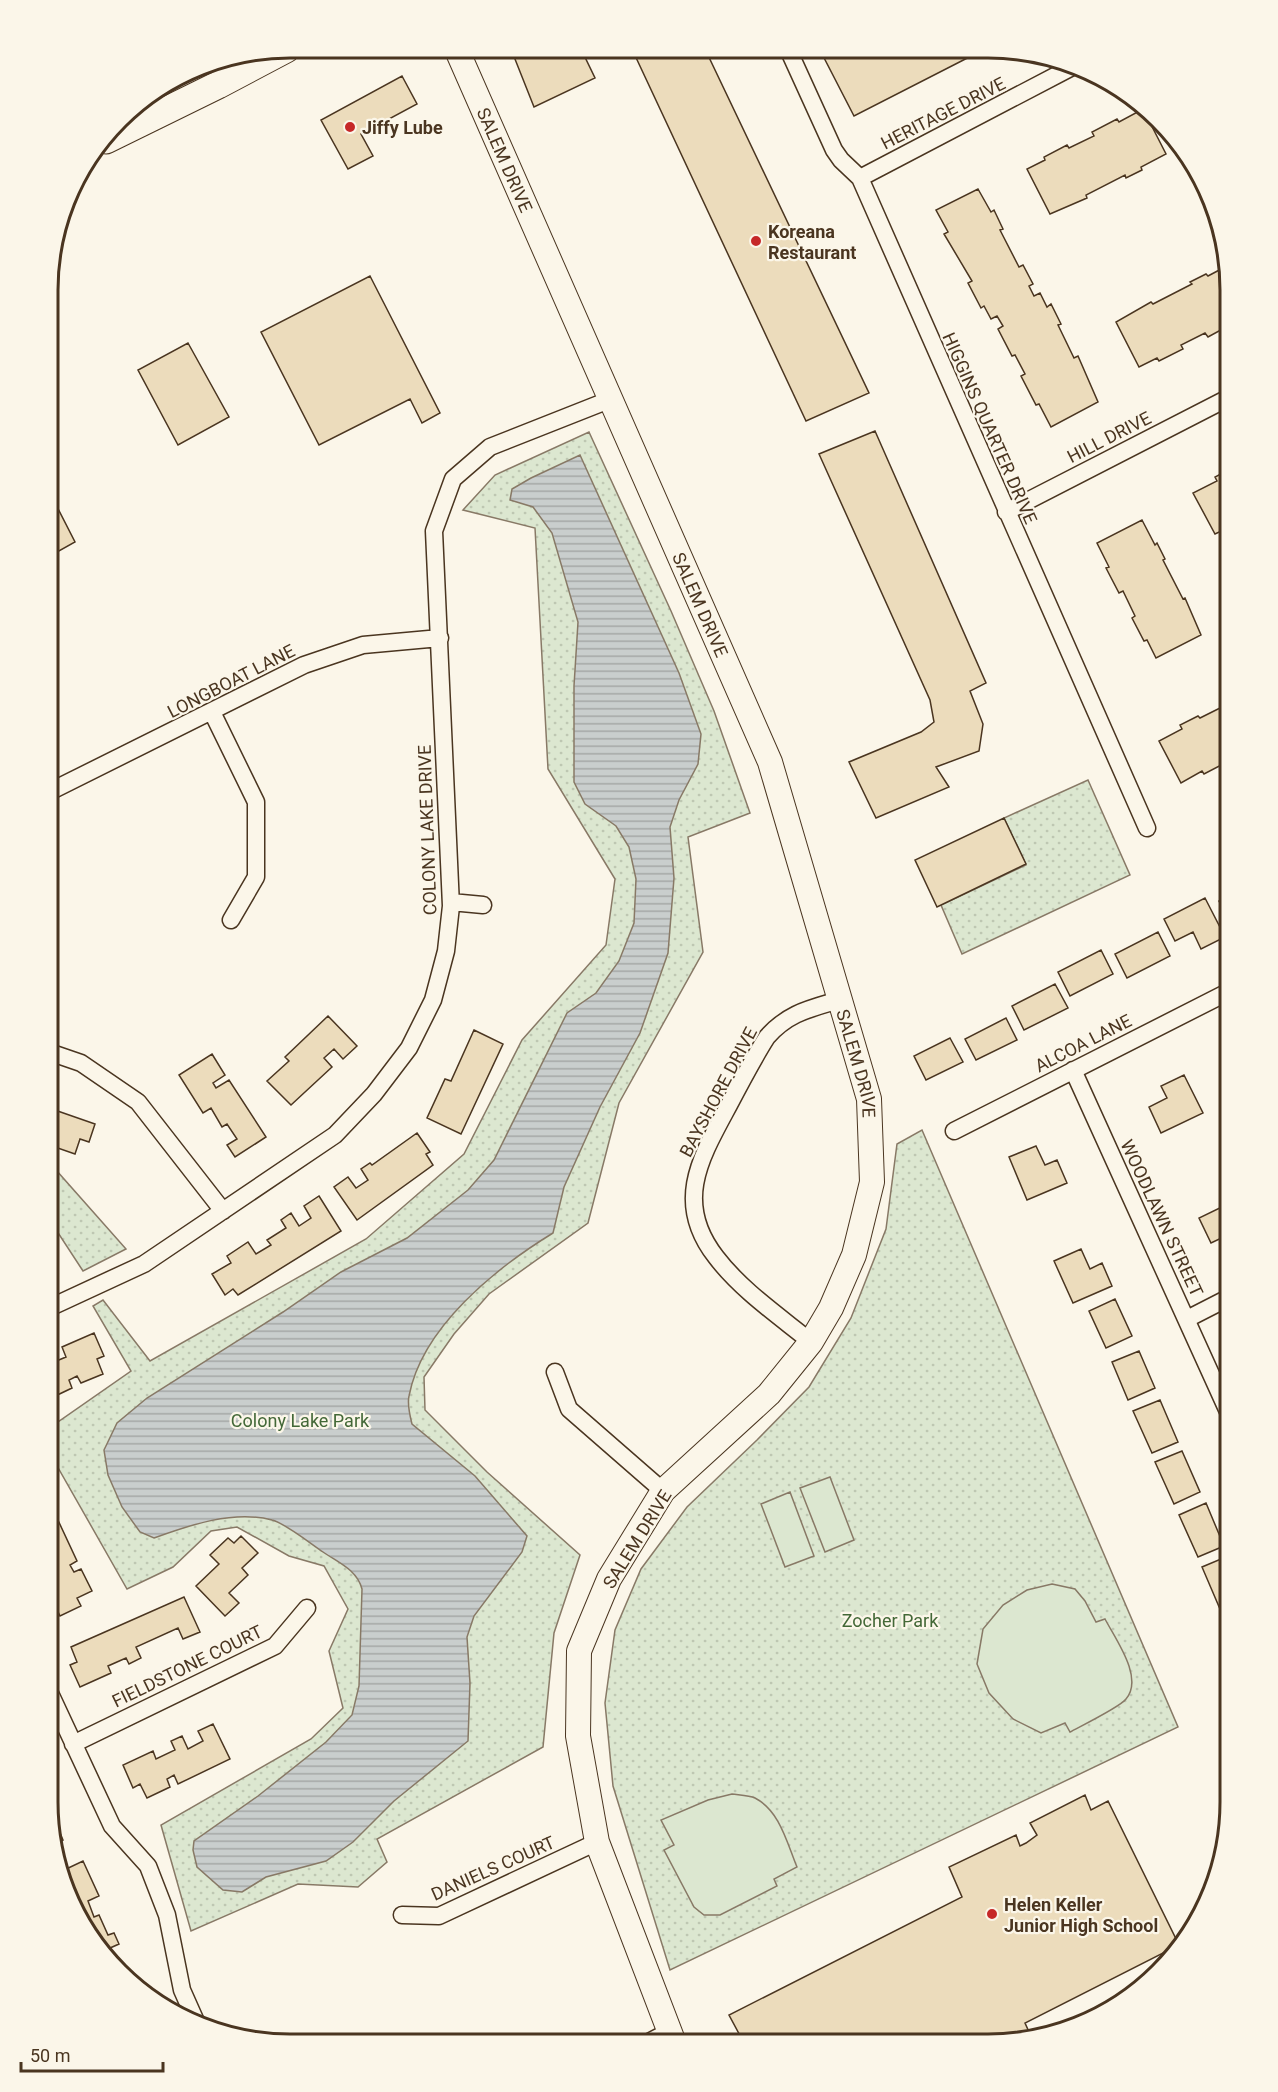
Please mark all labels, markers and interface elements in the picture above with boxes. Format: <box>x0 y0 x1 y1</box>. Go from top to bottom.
street label: HERITAGE DRIVE <box>877 73 1009 153</box>
street label: SALEM DRIVE <box>473 104 537 215</box>
place label: Jiffy Lube <box>362 117 443 138</box>
marker: Jiffy Lube <box>343 120 357 134</box>
place label: Koreana Restaurant <box>768 221 856 263</box>
marker: Koreana Restaurant <box>749 234 763 248</box>
street label: HIGGINS QUARTER DRIVE <box>938 329 1042 527</box>
street label: HILL DRIVE <box>1064 407 1154 467</box>
street label: SALEM DRIVE <box>669 549 733 660</box>
street label: LONGBOAT LANE <box>164 640 298 722</box>
street label: COLONY LAKE DRIVE <box>414 744 440 916</box>
street label: SALEM DRIVE <box>833 1007 880 1118</box>
street label: ALCOA LANE <box>1031 1010 1135 1076</box>
street label: BAYSHORE DRIVE <box>675 1023 761 1161</box>
street label: WOODLAWN STREET <box>1116 1136 1208 1300</box>
park label: Colony Lake Park <box>231 1410 370 1431</box>
street label: SALEM DRIVE <box>598 1486 676 1592</box>
park label: Zocher Park <box>842 1610 939 1631</box>
street label: FIELDSTONE COURT <box>108 1620 266 1712</box>
street label: DANIELS COURT <box>428 1831 558 1905</box>
place label: Helen Keller Junior High School <box>1004 1894 1158 1936</box>
marker: Helen Keller Junior High School <box>985 1907 999 1921</box>
scale bar <box>21 2035 164 2073</box>
text: 50 m <box>30 2045 70 2066</box>

